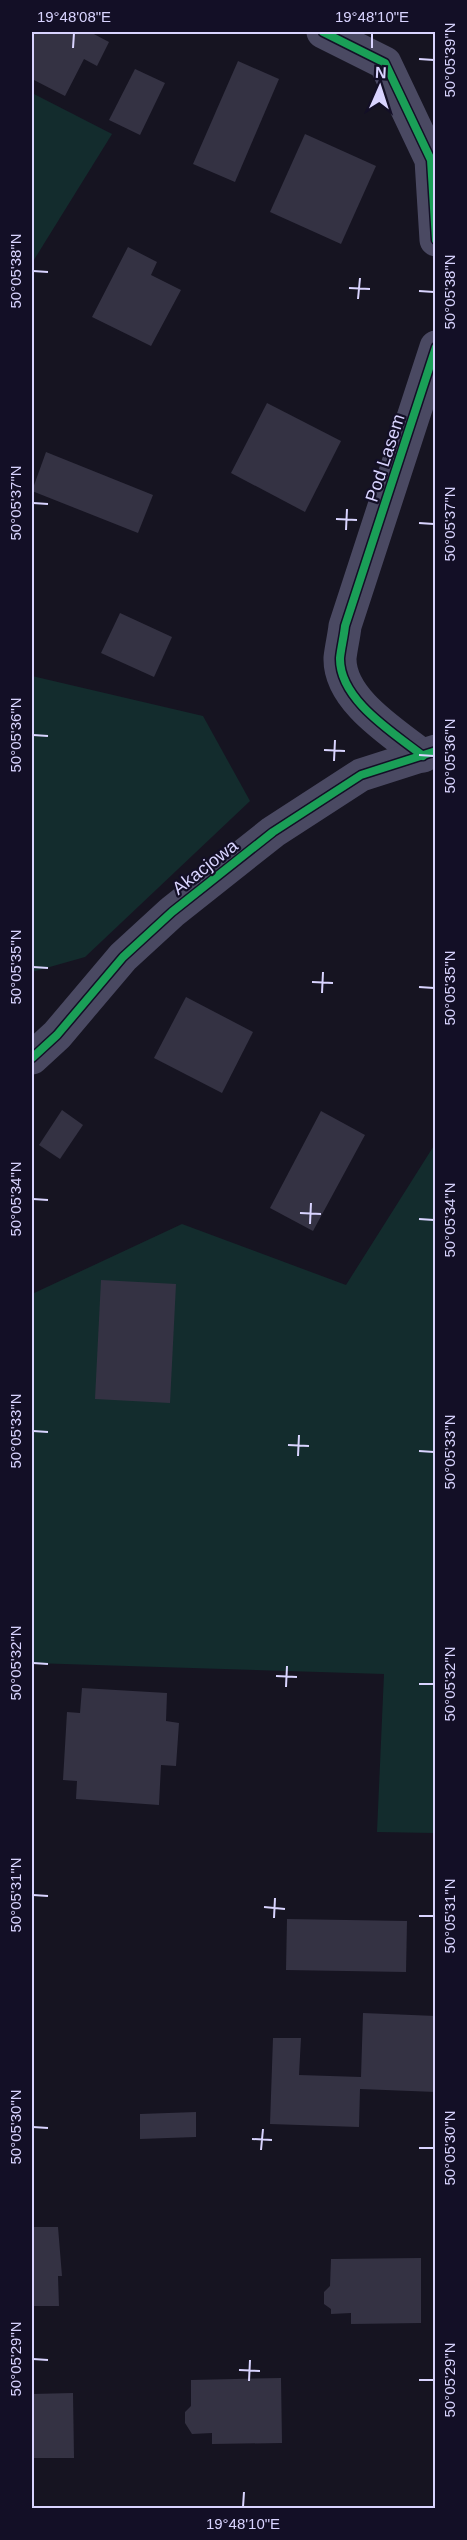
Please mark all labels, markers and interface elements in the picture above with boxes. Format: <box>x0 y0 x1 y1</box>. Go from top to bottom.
text: 19°48'08"E <box>37 8 111 25</box>
text: 19°48'10"E <box>335 8 409 25</box>
text: 50°05'39"N <box>441 22 458 98</box>
north arrow <box>350 57 410 117</box>
text: N <box>375 64 387 81</box>
text: 50°05'38"N <box>7 233 24 309</box>
text: 50°05'38"N <box>441 254 458 330</box>
street label: Pod Lasem <box>361 412 409 504</box>
text: 50°05'37"N <box>7 465 24 541</box>
text: 50°05'37"N <box>441 486 458 562</box>
text: 50°05'36"N <box>7 697 24 773</box>
text: 50°05'36"N <box>441 718 458 794</box>
street label: Akacjowa <box>168 835 242 899</box>
text: 50°05'35"N <box>7 929 24 1005</box>
text: 50°05'35"N <box>441 950 458 1026</box>
text: 50°05'34"N <box>7 1161 24 1237</box>
text: 50°05'34"N <box>441 1182 458 1258</box>
text: 50°05'33"N <box>7 1393 24 1469</box>
text: 50°05'33"N <box>441 1414 458 1490</box>
text: 50°05'32"N <box>7 1625 24 1701</box>
text: 50°05'32"N <box>441 1646 458 1722</box>
text: 50°05'31"N <box>7 1857 24 1933</box>
text: 50°05'31"N <box>441 1878 458 1954</box>
text: 50°05'30"N <box>7 2089 24 2165</box>
text: 50°05'30"N <box>441 2110 458 2186</box>
text: 50°05'29"N <box>7 2321 24 2397</box>
text: 50°05'29"N <box>441 2342 458 2418</box>
text: 19°48'10"E <box>206 2515 280 2532</box>

